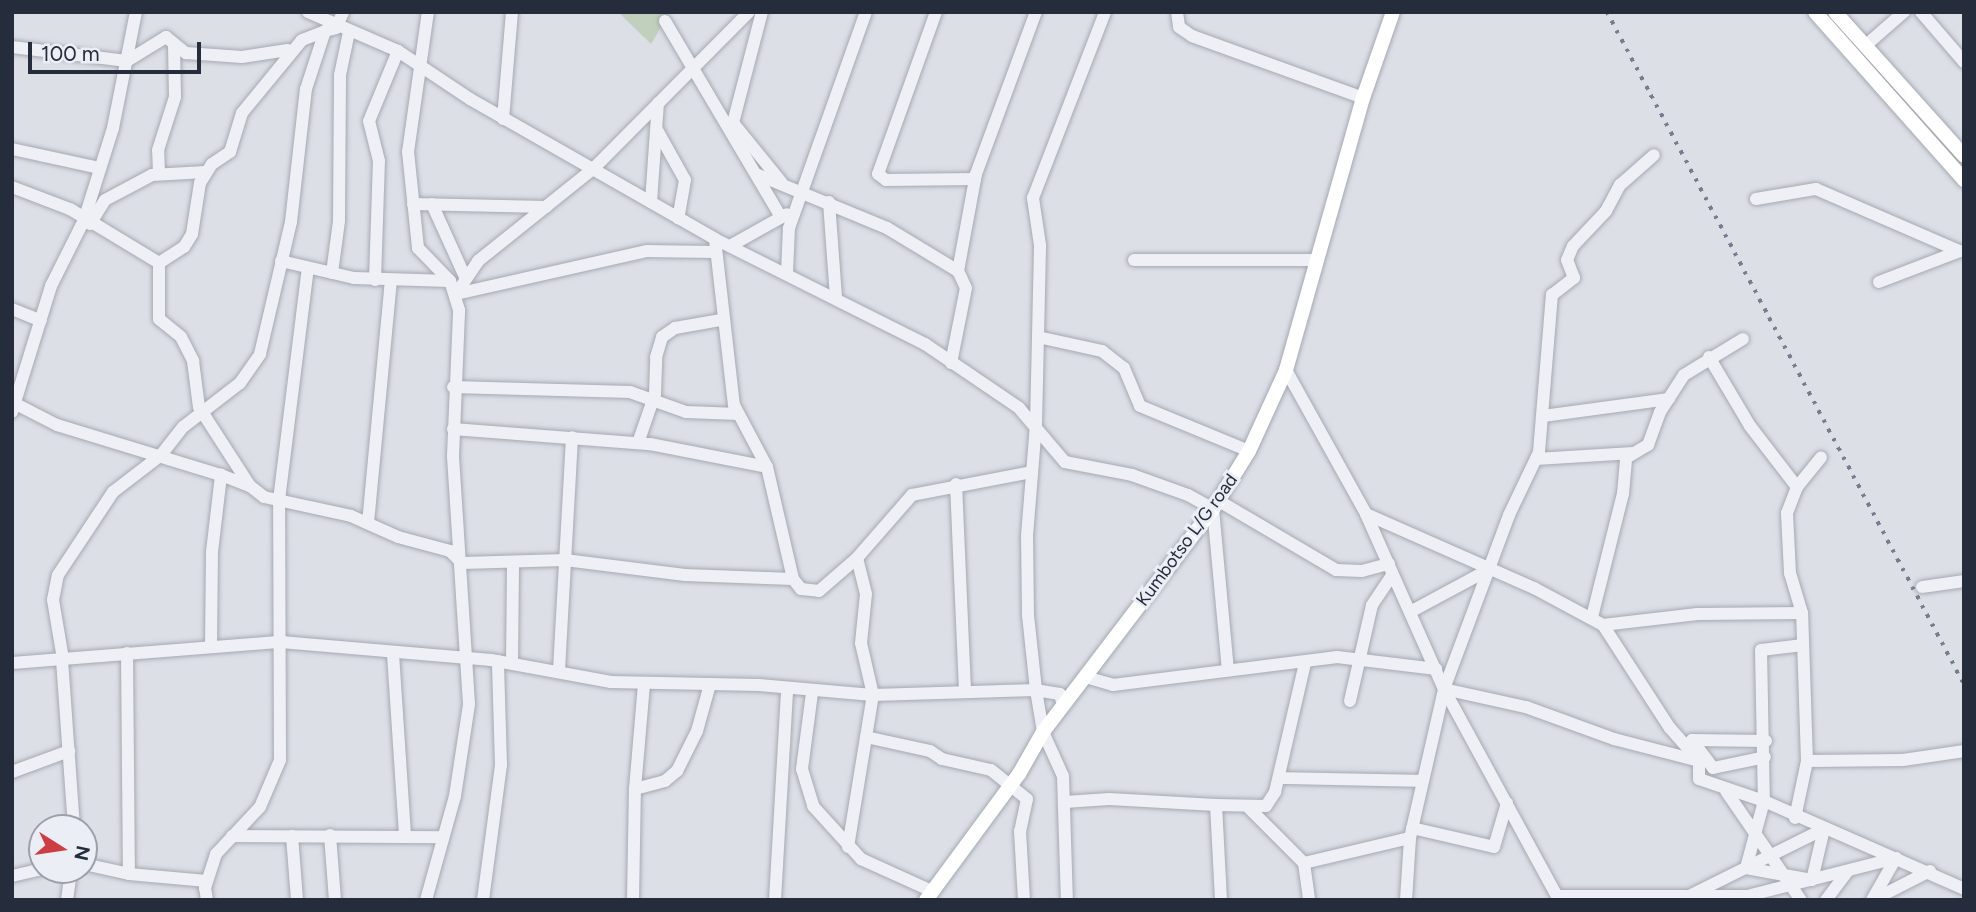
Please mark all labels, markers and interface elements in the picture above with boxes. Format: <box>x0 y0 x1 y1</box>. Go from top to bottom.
scale bar <box>32 28 205 72</box>
text: 100 m <box>41 41 100 66</box>
street label: Kumbotso L/G road <box>1132 470 1242 610</box>
north arrow <box>28 814 98 884</box>
text: N <box>69 843 95 863</box>

